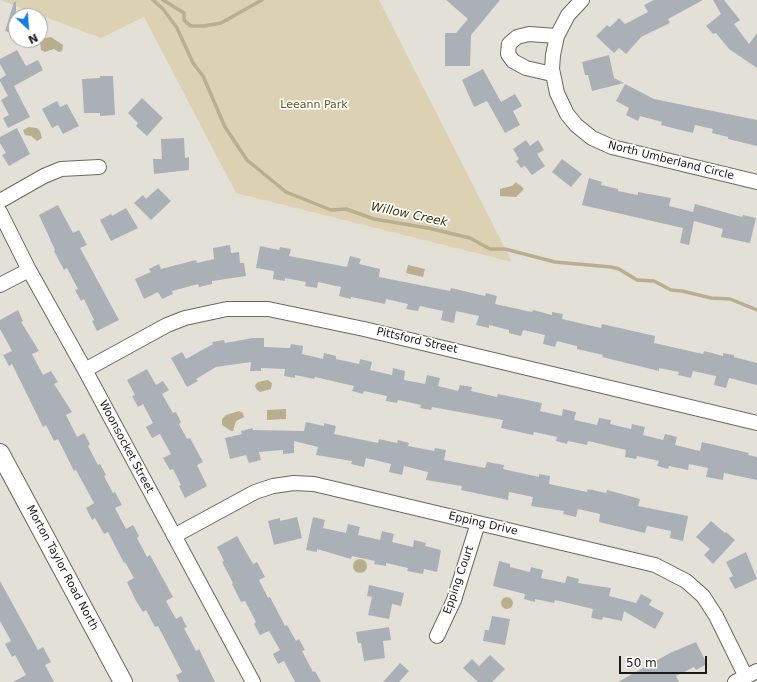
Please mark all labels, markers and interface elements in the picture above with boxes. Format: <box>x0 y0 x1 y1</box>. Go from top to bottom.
north arrow <box>8 8 48 48</box>
text: N <box>26 30 40 46</box>
park label: Leeann Park <box>280 98 348 112</box>
street label: North Umberland Circle <box>607 139 735 183</box>
water label: Willow Creek <box>369 200 449 230</box>
street label: Pittsford Street <box>375 325 459 357</box>
street label: Woonsocket Street <box>96 398 156 496</box>
street label: Morton Taylor Road North <box>23 503 101 633</box>
street label: Epping Drive <box>447 510 519 538</box>
street label: Epping Court <box>441 544 477 616</box>
scale bar <box>621 648 709 674</box>
text: 50 m <box>626 656 657 670</box>

